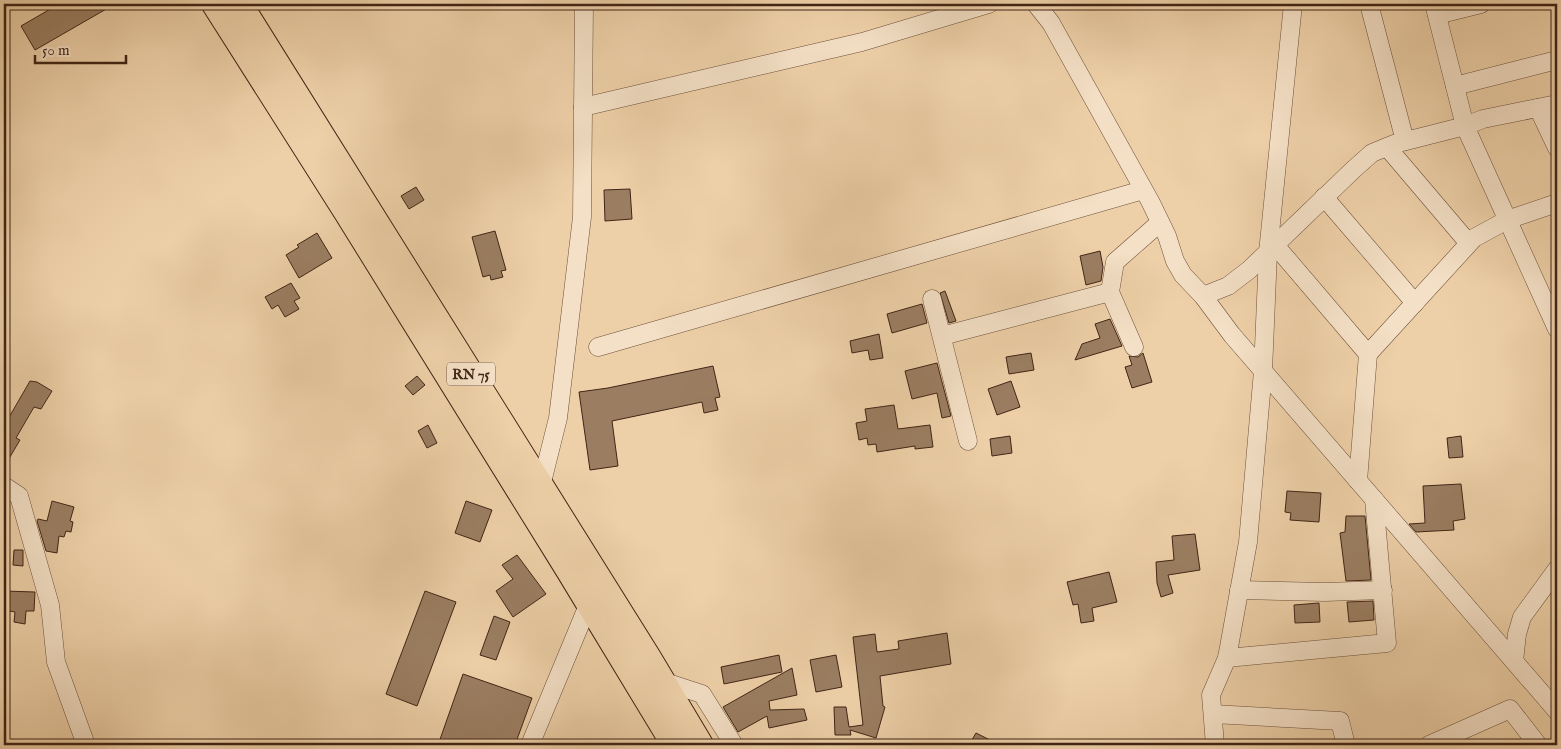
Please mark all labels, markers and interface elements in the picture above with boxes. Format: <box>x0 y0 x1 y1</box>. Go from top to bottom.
scale bar <box>35 32 126 64</box>
text: 50 m <box>42 41 70 60</box>
road number: RN 75 <box>447 362 495 386</box>

